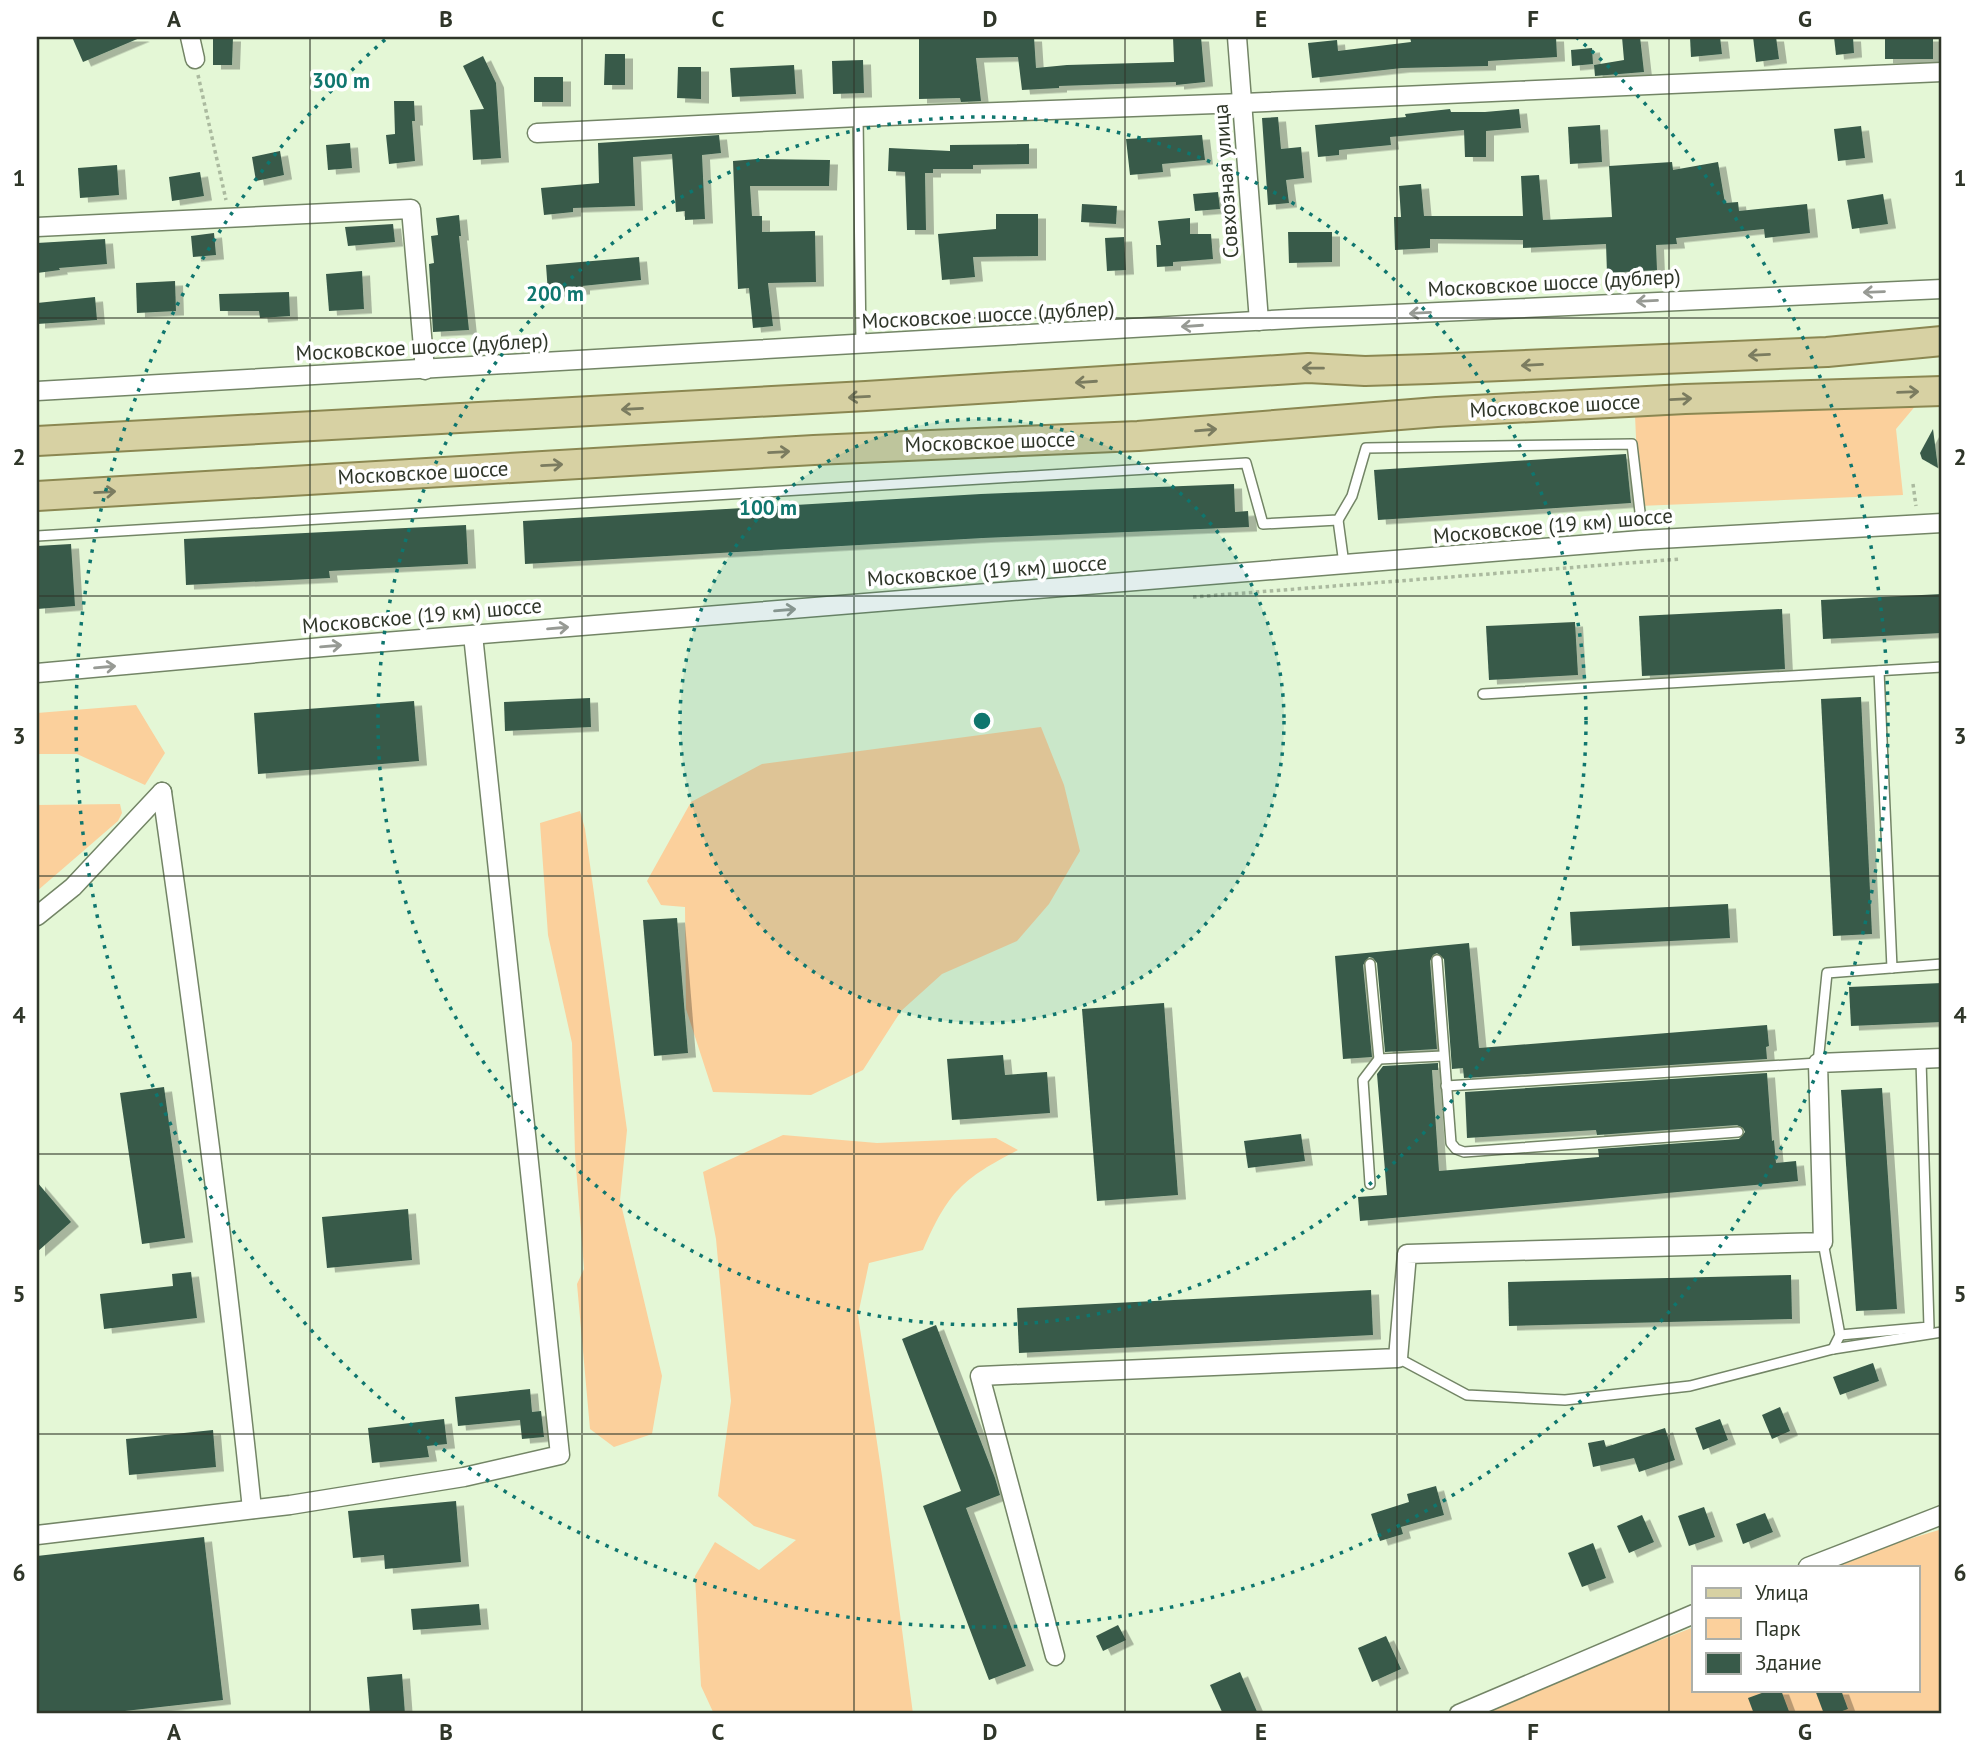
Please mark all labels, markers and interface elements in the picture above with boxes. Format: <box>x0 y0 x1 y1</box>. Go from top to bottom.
text: A <box>167 4 181 33</box>
text: B <box>439 4 453 33</box>
text: C <box>712 4 725 33</box>
text: D <box>983 4 997 33</box>
text: E <box>1255 4 1267 33</box>
text: F <box>1527 4 1539 33</box>
text: G <box>1798 4 1812 33</box>
text: 300 m <box>312 67 370 94</box>
street label: Совхозная улица <box>1207 103 1244 259</box>
text: 1 <box>12 163 26 192</box>
text: 1 <box>1953 163 1967 192</box>
street label: Московское шоссе (дублер) <box>1427 262 1681 303</box>
text: 200 m <box>526 280 584 307</box>
one-way arrow <box>1863 285 1886 298</box>
street label: Московское шоссе (дублер) <box>861 294 1115 335</box>
one-way arrow <box>1636 295 1659 308</box>
one-way arrow <box>1408 306 1431 319</box>
one-way arrow <box>1182 320 1204 333</box>
street label: Московское шоссе (дублер) <box>295 326 549 367</box>
one-way arrow <box>1748 348 1771 361</box>
one-way arrow <box>1521 358 1544 371</box>
one-way arrow <box>1302 362 1325 375</box>
one-way arrow <box>1075 376 1098 389</box>
one-way arrow <box>1896 385 1919 398</box>
street label: Московское шоссе <box>1469 388 1641 423</box>
one-way arrow <box>848 390 871 403</box>
one-way arrow <box>1669 393 1692 406</box>
one-way arrow <box>621 402 644 415</box>
one-way arrow <box>1194 423 1217 436</box>
street label: Московское шоссе <box>904 425 1076 458</box>
text: 2 <box>12 442 26 471</box>
text: 2 <box>1953 442 1967 471</box>
one-way arrow <box>767 445 790 458</box>
street label: Московское шоссе <box>337 455 509 490</box>
one-way arrow <box>540 459 563 472</box>
one-way arrow <box>93 486 116 499</box>
text: 100 m <box>739 494 797 521</box>
street label: Московское (19 км) шоссе <box>1432 502 1674 549</box>
street label: Московское (19 км) шоссе <box>866 549 1108 592</box>
street label: Московское (19 км) шоссе <box>301 592 543 639</box>
one-way arrow <box>773 603 796 616</box>
one-way arrow <box>546 621 569 634</box>
one-way arrow <box>320 639 342 652</box>
one-way arrow <box>93 660 116 673</box>
centre of rings <box>970 709 994 733</box>
text: 3 <box>12 721 26 750</box>
text: 3 <box>1953 721 1967 750</box>
text: 4 <box>12 1000 26 1029</box>
text: 4 <box>1953 1000 1967 1029</box>
text: 5 <box>12 1279 26 1308</box>
text: 5 <box>1953 1279 1967 1308</box>
text: 6 <box>12 1558 26 1587</box>
text: 6 <box>1953 1558 1967 1587</box>
legend <box>1692 1566 1920 1692</box>
text: Улица <box>1755 1579 1809 1606</box>
text: Парк <box>1755 1615 1801 1642</box>
text: Здание <box>1755 1649 1822 1676</box>
text: A <box>167 1717 181 1746</box>
text: B <box>439 1717 453 1746</box>
text: C <box>712 1717 725 1746</box>
text: D <box>983 1717 997 1746</box>
text: E <box>1255 1717 1267 1746</box>
text: F <box>1527 1717 1539 1746</box>
text: G <box>1798 1717 1812 1746</box>

